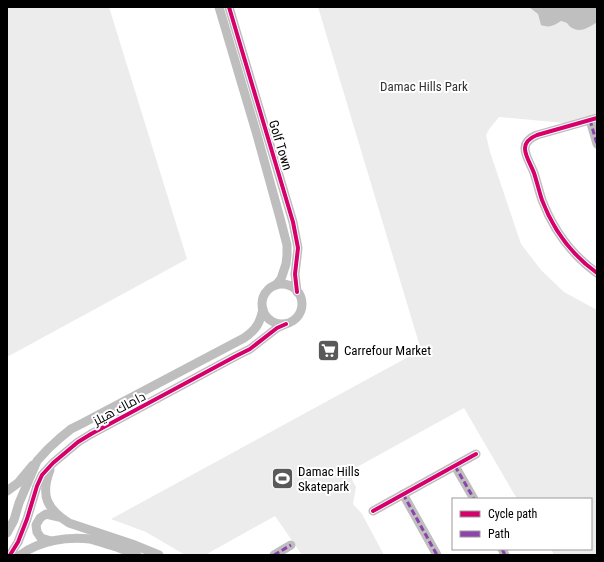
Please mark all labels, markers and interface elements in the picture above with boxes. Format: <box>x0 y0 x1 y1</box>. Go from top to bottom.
park label: Damac Hills Park <box>380 79 468 94</box>
street label: Golf Town <box>266 118 295 172</box>
supermarket icon: Carrefour Market <box>316 337 342 363</box>
place label: Carrefour Market <box>344 343 431 358</box>
street label: داماك هيلز <box>90 388 148 429</box>
place label: Damac Hills Skatepark <box>298 464 360 494</box>
sports icon: Damac Hills Skatepark <box>269 465 295 491</box>
legend <box>452 498 592 550</box>
text: Cycle path <box>488 507 538 521</box>
text: Path <box>488 527 510 541</box>

